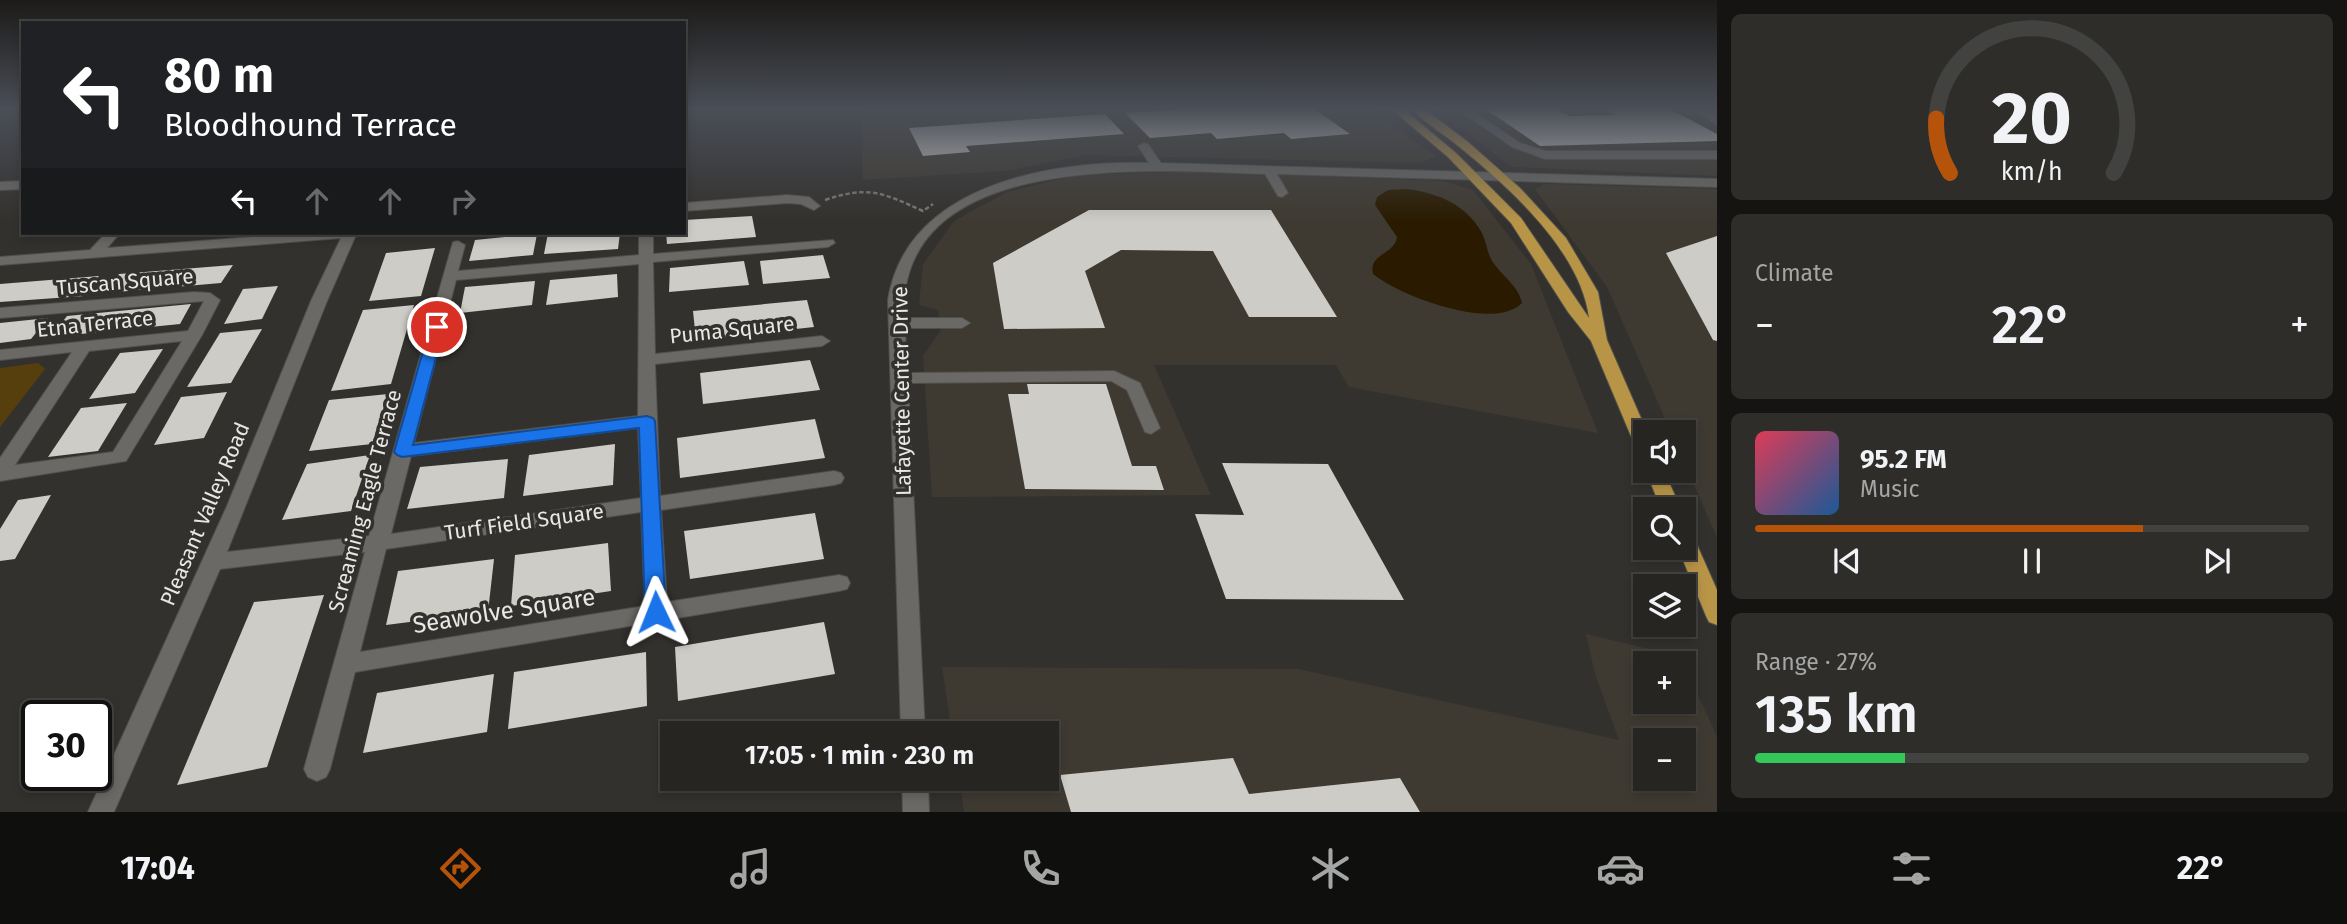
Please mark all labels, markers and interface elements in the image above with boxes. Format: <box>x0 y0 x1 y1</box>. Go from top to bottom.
text: 80 m <box>164 46 274 105</box>
icon: left <box>49 49 140 140</box>
text: 20 <box>1992 75 2072 162</box>
text: Bloodhound Terrace <box>164 106 457 144</box>
text: km/h <box>2001 157 2063 187</box>
icon: left <box>225 182 263 220</box>
icon: ahead <box>298 182 336 220</box>
icon: ahead <box>371 182 409 220</box>
icon: right <box>444 182 482 220</box>
text: Climate <box>1755 259 1834 287</box>
street label: Tuscan Square <box>55 263 195 301</box>
street label: Lafayette Center Drive <box>887 286 917 496</box>
text: 22° <box>1992 294 2072 357</box>
pin <box>407 297 467 357</box>
text: − <box>1755 302 1774 348</box>
text: + <box>2290 302 2309 348</box>
street label: Etna Terrace <box>35 305 155 343</box>
icon: arrive <box>418 308 456 346</box>
street label: Puma Square <box>668 311 796 349</box>
street label: Screaming Eagle Terrace <box>323 387 407 615</box>
street label: Pleasant Valley Road <box>155 418 255 610</box>
map controls <box>1633 420 1696 791</box>
button: sound <box>1633 420 1696 483</box>
text: 95.2 FM <box>1860 444 1947 475</box>
text: Music <box>1860 475 1920 503</box>
button: search <box>1633 497 1696 560</box>
street label: Turf Field Square <box>443 498 605 546</box>
icon: previous <box>1828 542 1866 580</box>
icon: pause <box>2013 542 2051 580</box>
icon: next <box>2198 542 2236 580</box>
button: layers <box>1633 574 1696 637</box>
position arrow <box>619 575 693 649</box>
street label: Seawolve Square <box>411 583 597 639</box>
text: Range · 27% <box>1755 648 1877 676</box>
button: + <box>1633 651 1696 714</box>
text: 135 km <box>1755 683 1918 746</box>
speed limit sign: 30 <box>21 700 112 791</box>
button: − <box>1633 728 1696 791</box>
text: 17:05 · 1 min · 230 m <box>745 740 974 771</box>
icon: directions <box>436 844 485 893</box>
icon: music <box>726 844 775 893</box>
icon: phone <box>1016 844 1065 893</box>
icon: climate <box>1306 844 1355 893</box>
icon: car <box>1596 844 1645 893</box>
icon: filters <box>1887 844 1936 893</box>
text: 17:04 <box>121 849 195 887</box>
text: 22° <box>2177 849 2226 887</box>

